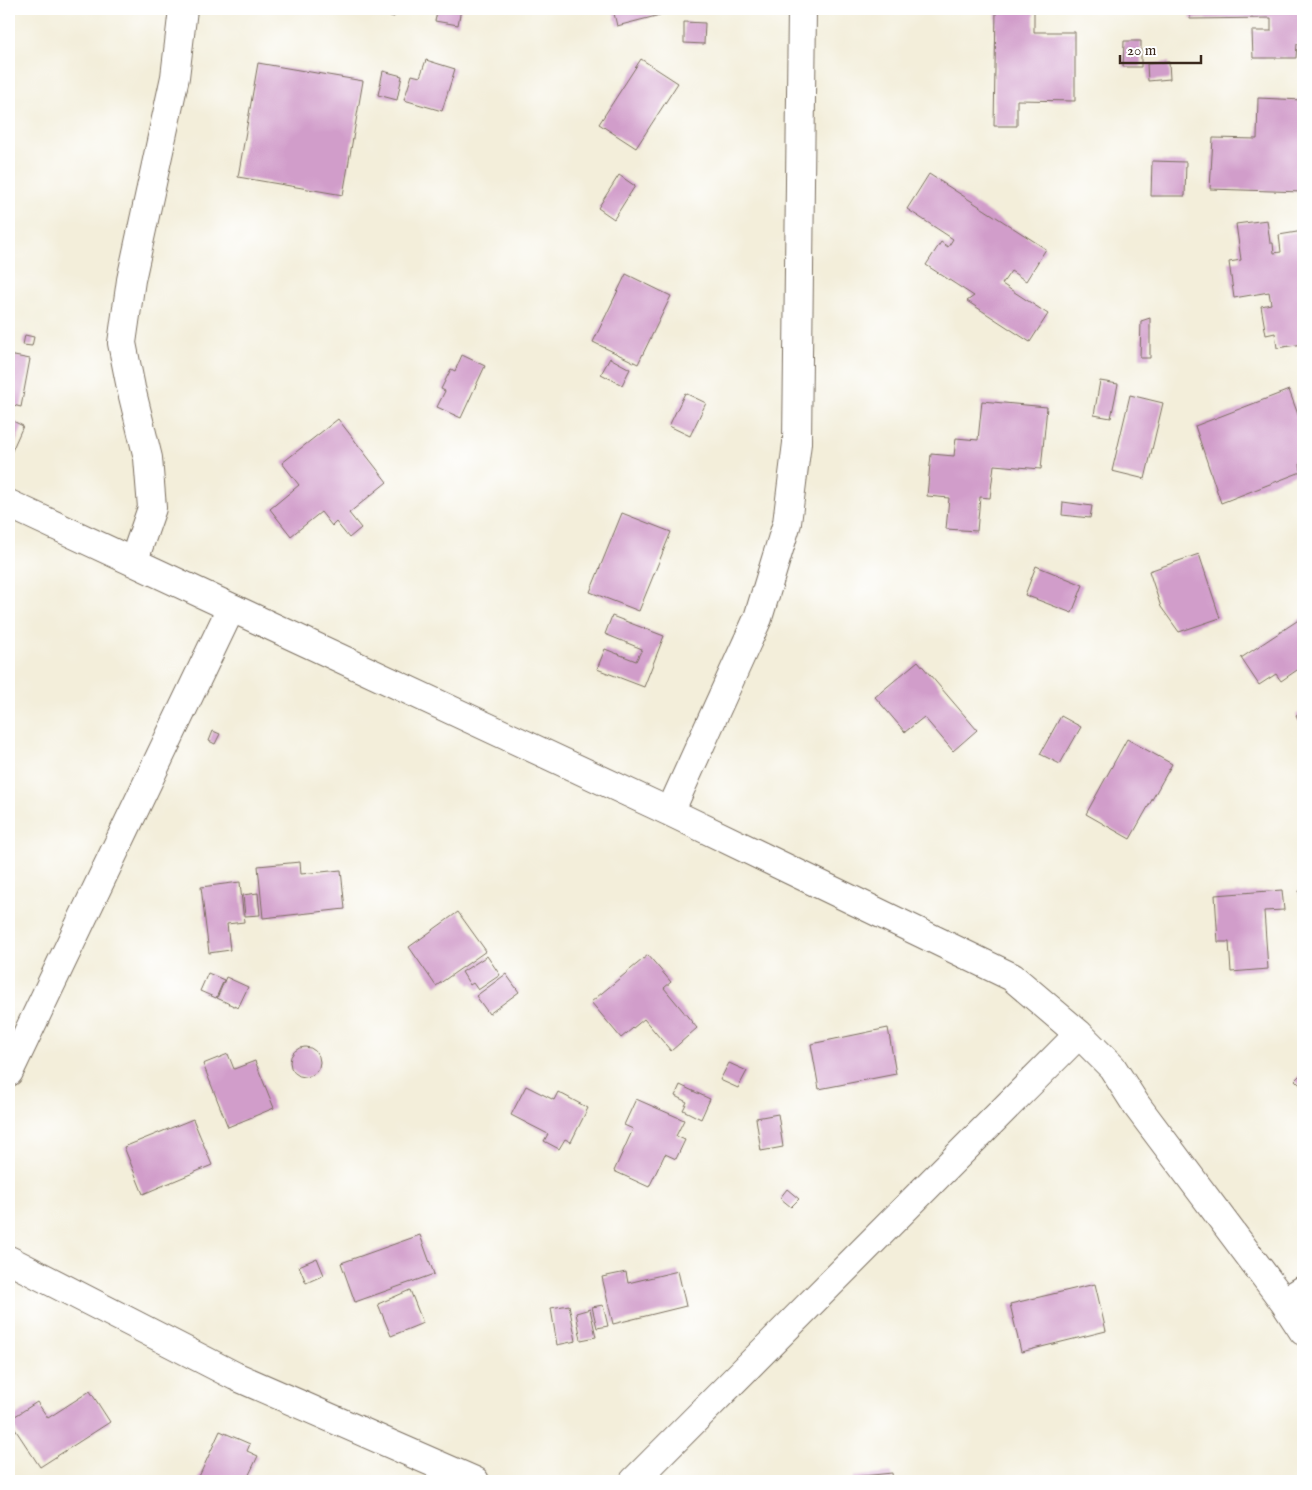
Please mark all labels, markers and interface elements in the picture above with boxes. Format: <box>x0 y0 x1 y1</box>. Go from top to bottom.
scale bar <box>1120 32 1201 64</box>
text: 20 m <box>1127 41 1157 60</box>

